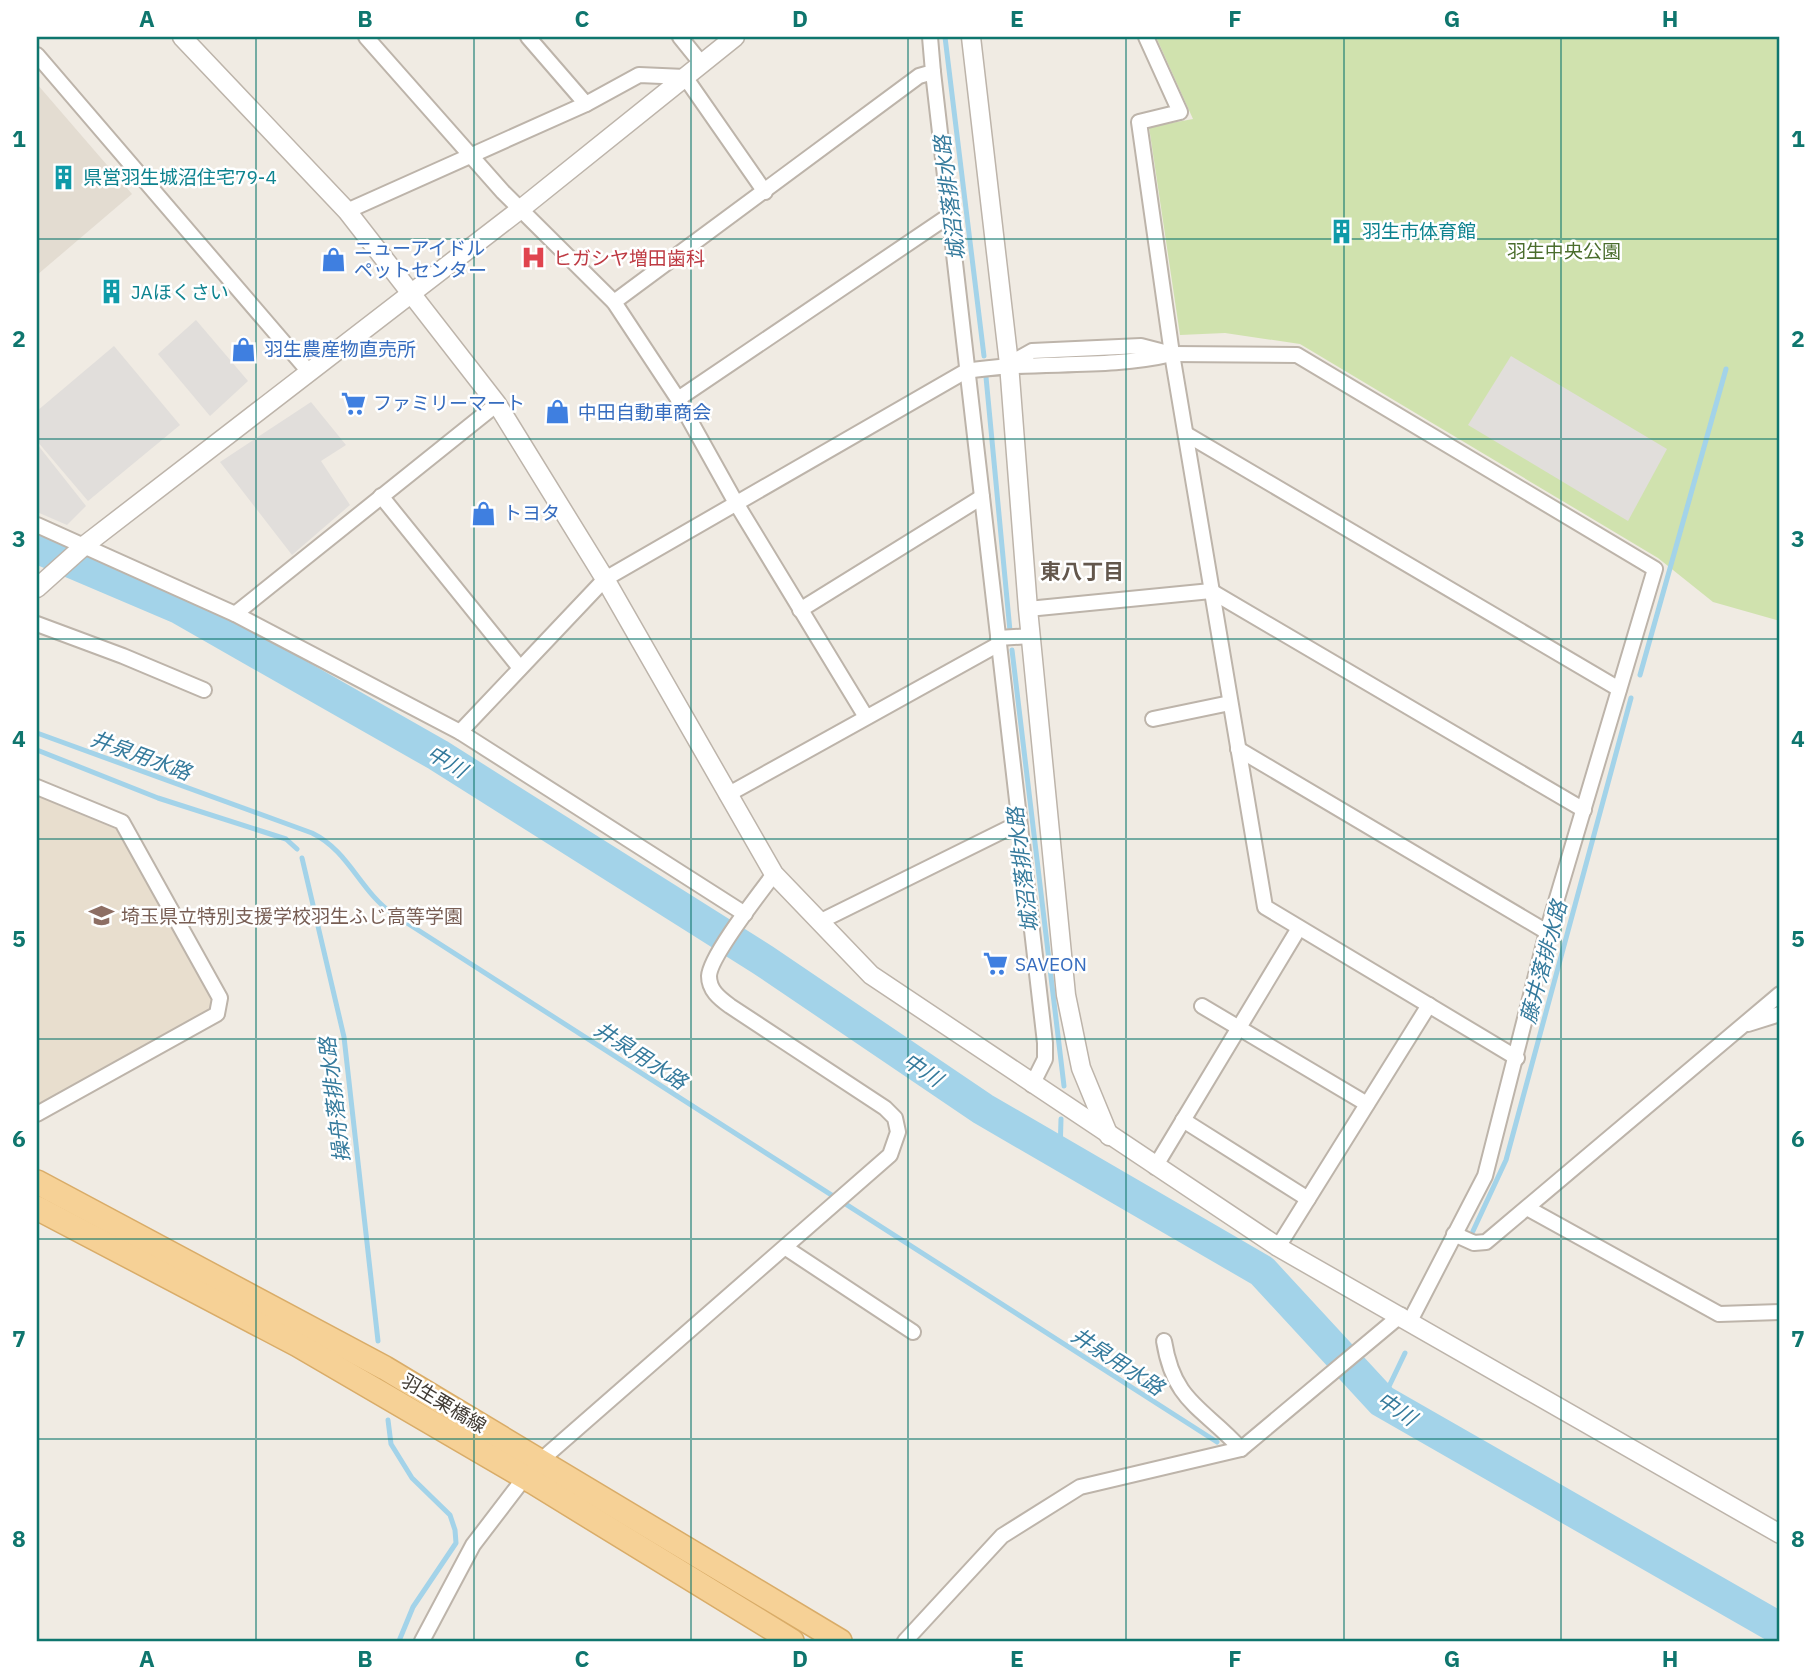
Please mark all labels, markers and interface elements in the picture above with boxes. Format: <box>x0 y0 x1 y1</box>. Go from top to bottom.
text: A <box>139 3 155 33</box>
text: B <box>357 3 373 33</box>
text: C <box>575 3 590 33</box>
text: D <box>792 3 808 33</box>
text: E <box>1010 3 1024 33</box>
text: F <box>1228 3 1242 33</box>
text: G <box>1444 3 1460 33</box>
text: H <box>1662 3 1678 33</box>
text: 1 <box>12 123 26 153</box>
text: 1 <box>1791 123 1805 153</box>
water label: 城沼落排水路 <box>927 132 971 262</box>
building icon: 県営羽生城沼住宅79-4 <box>49 163 77 191</box>
place label: 県営羽生城沼住宅79-4 <box>83 165 277 189</box>
building icon: 羽生市体育館 <box>1328 217 1356 245</box>
place label: 羽生市体育館 <box>1362 219 1476 243</box>
place label: ニューアイドル ペットセンター <box>354 236 487 282</box>
park label: 羽生中央公園 <box>1507 239 1621 263</box>
hospital icon: ヒガシヤ増田歯科 <box>519 244 547 272</box>
shop icon: ニューアイドル ペットセンター <box>320 245 348 273</box>
place label: ヒガシヤ増田歯科 <box>553 246 705 270</box>
building icon: JAほくさい <box>97 278 125 306</box>
place label: JAほくさい <box>131 280 229 304</box>
text: 2 <box>12 323 26 353</box>
text: 2 <box>1791 323 1805 353</box>
shop icon: 羽生農産物直売所 <box>230 335 258 363</box>
place label: 羽生農産物直売所 <box>264 337 416 361</box>
supermarket icon: ファミリーマート <box>339 389 367 417</box>
place label: ファミリーマート <box>373 391 525 415</box>
shop icon: 中田自動車商会 <box>544 398 572 426</box>
place label: 中田自動車商会 <box>578 400 711 424</box>
shop icon: トヨタ <box>469 499 497 527</box>
place label: トヨタ <box>503 501 560 525</box>
text: 3 <box>12 523 26 553</box>
text: 3 <box>1791 523 1805 553</box>
district label: 東八丁目 <box>1040 557 1124 585</box>
text: 4 <box>12 723 26 753</box>
text: 4 <box>1791 723 1805 753</box>
water label: 井泉用水路 <box>87 724 197 787</box>
water label: 中川 <box>422 738 474 785</box>
water label: 城沼落排水路 <box>1000 804 1044 934</box>
water label: 藤井落排水路 <box>1513 896 1573 1026</box>
school or university icon: 埼玉県立特別支援学校羽生ふじ高等学園 <box>87 902 115 930</box>
place label: 埼玉県立特別支援学校羽生ふじ高等学園 <box>121 904 463 928</box>
text: 5 <box>12 923 26 953</box>
text: 5 <box>1791 923 1805 953</box>
supermarket icon: SAVEON <box>981 950 1009 978</box>
place label: SAVEON <box>1015 952 1087 976</box>
water label: 井泉用水路 <box>589 1015 694 1096</box>
water label: 操舟落排水路 <box>312 1034 356 1164</box>
water label: 中川 <box>898 1046 950 1093</box>
text: 6 <box>12 1123 26 1153</box>
text: 6 <box>1791 1123 1805 1153</box>
water label: 井泉用水路 <box>1066 1321 1171 1402</box>
text: 7 <box>12 1323 26 1353</box>
text: 7 <box>1791 1323 1805 1353</box>
street label: 羽生栗橋線 <box>397 1368 491 1438</box>
water label: 中川 <box>1372 1385 1424 1432</box>
text: 8 <box>12 1523 26 1553</box>
text: 8 <box>1791 1523 1805 1553</box>
text: A <box>139 1643 155 1673</box>
text: B <box>357 1643 373 1673</box>
text: C <box>575 1643 590 1673</box>
text: D <box>792 1643 808 1673</box>
text: E <box>1010 1643 1024 1673</box>
text: F <box>1228 1643 1242 1673</box>
text: G <box>1444 1643 1460 1673</box>
text: H <box>1662 1643 1678 1673</box>

